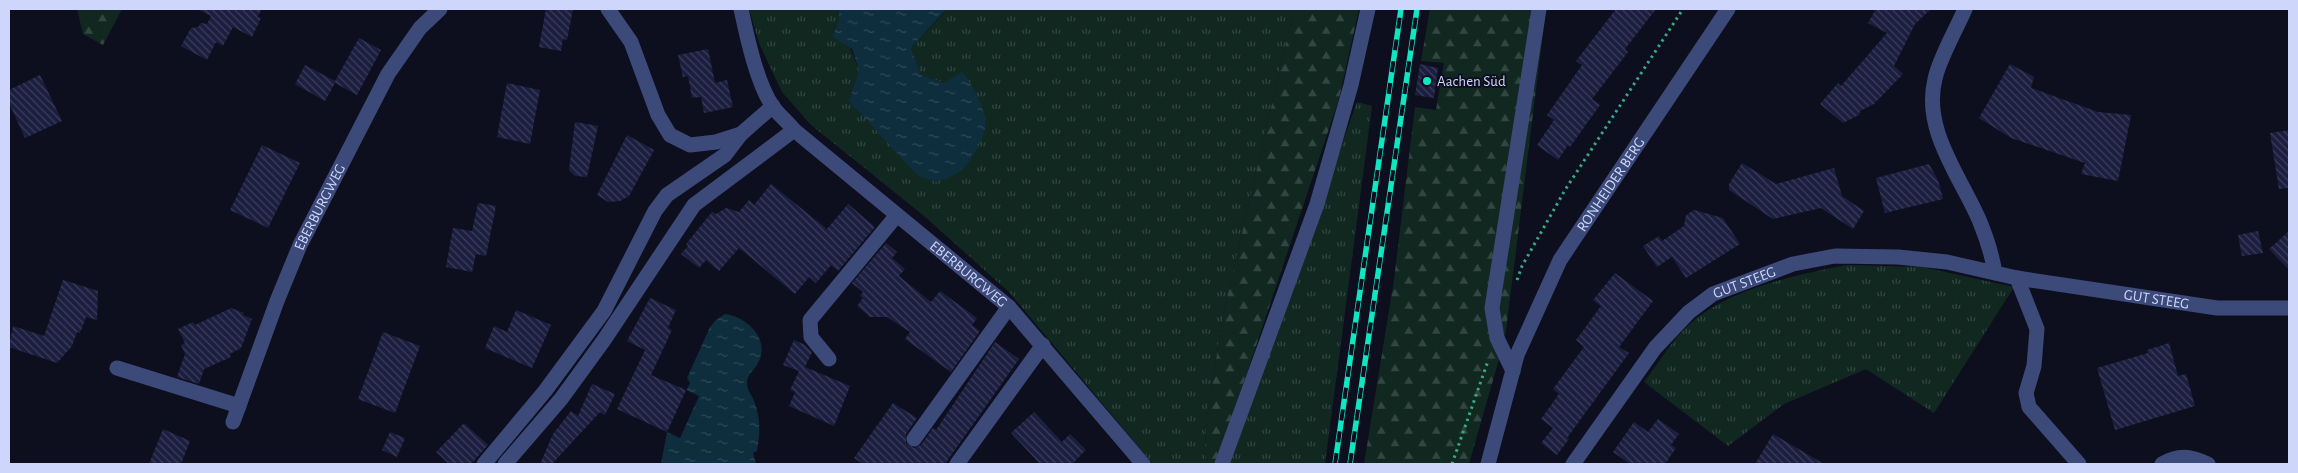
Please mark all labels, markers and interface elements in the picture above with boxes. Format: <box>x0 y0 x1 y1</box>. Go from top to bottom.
place label: Aachen Süd <box>1437 74 1506 89</box>
marker: Aachen Süd <box>1421 75 1433 87</box>
street label: RONHEIDER BERG <box>1574 135 1648 234</box>
street label: EBERBURGWEG <box>292 162 348 252</box>
street label: EBERBURGWEG <box>927 238 1010 310</box>
street label: GUT STEEG <box>1711 264 1778 301</box>
street label: GUT STEEG <box>2123 287 2190 312</box>

